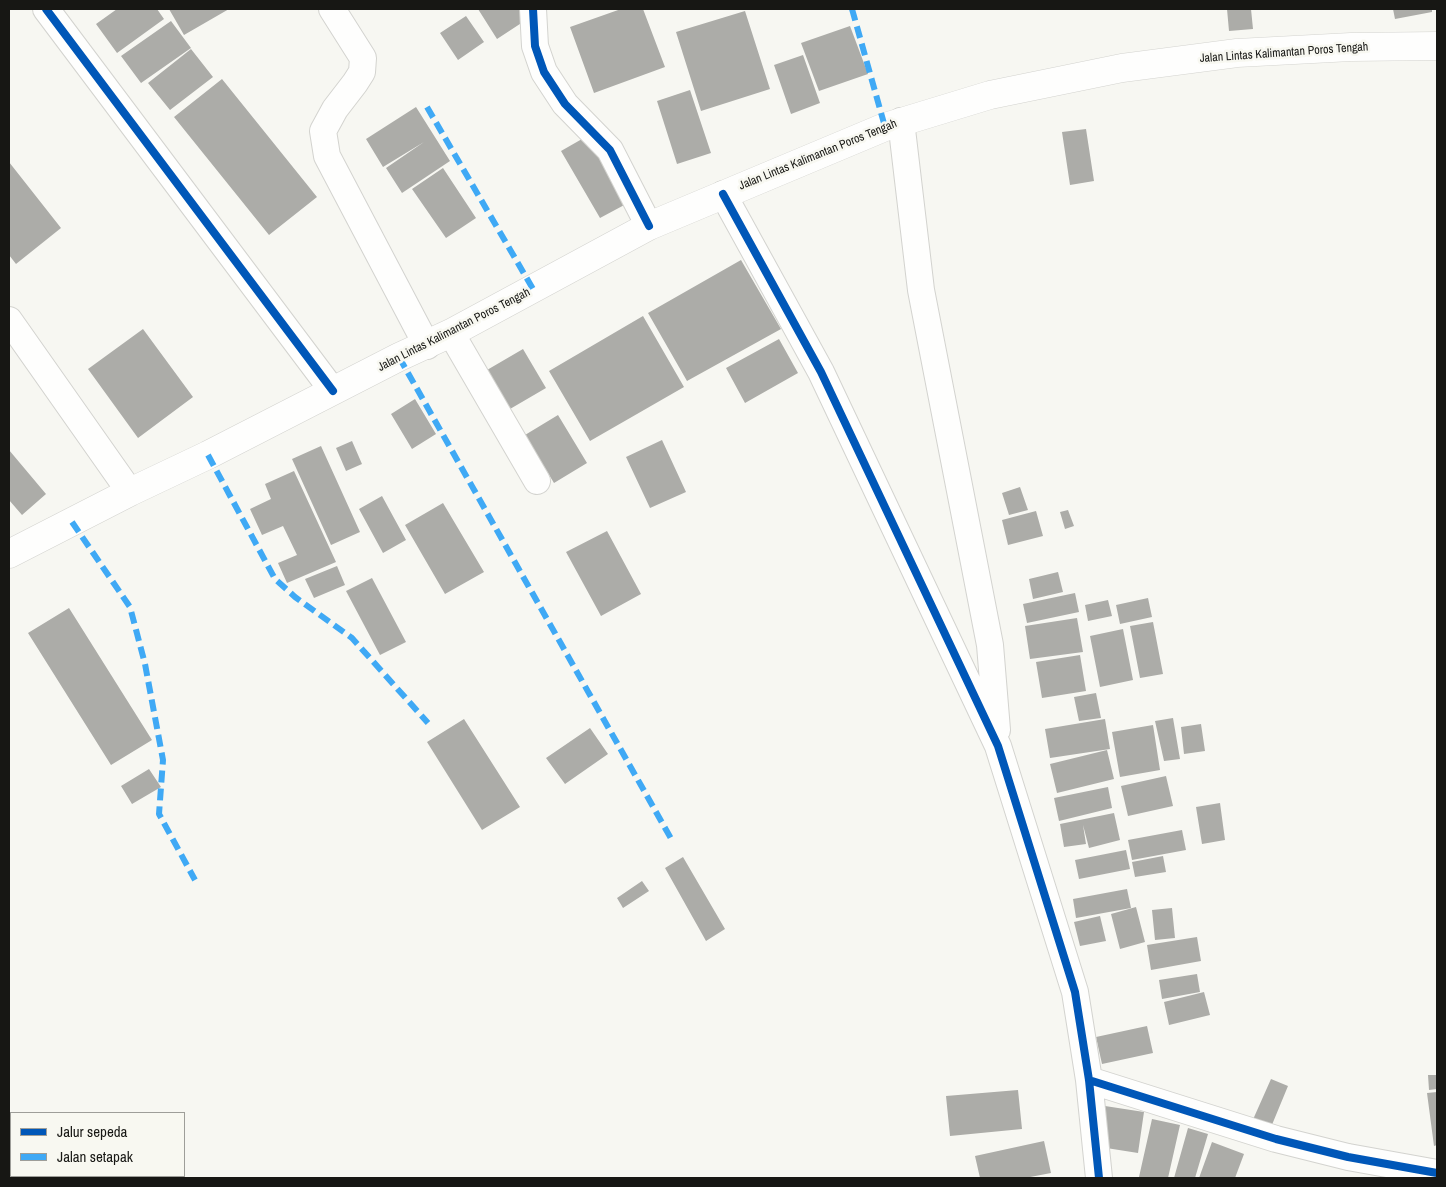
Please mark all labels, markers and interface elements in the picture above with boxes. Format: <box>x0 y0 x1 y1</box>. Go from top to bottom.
street label: Jalan Lintas Kalimantan Poros Tengah <box>1199 40 1369 66</box>
street label: Jalan Lintas Kalimantan Poros Tengah <box>737 117 899 193</box>
street label: Jalan Lintas Kalimantan Poros Tengah <box>375 285 533 375</box>
legend <box>10 1112 185 1177</box>
text: Jalur sepeda <box>57 1121 127 1142</box>
text: Jalan setapak <box>57 1146 133 1167</box>

